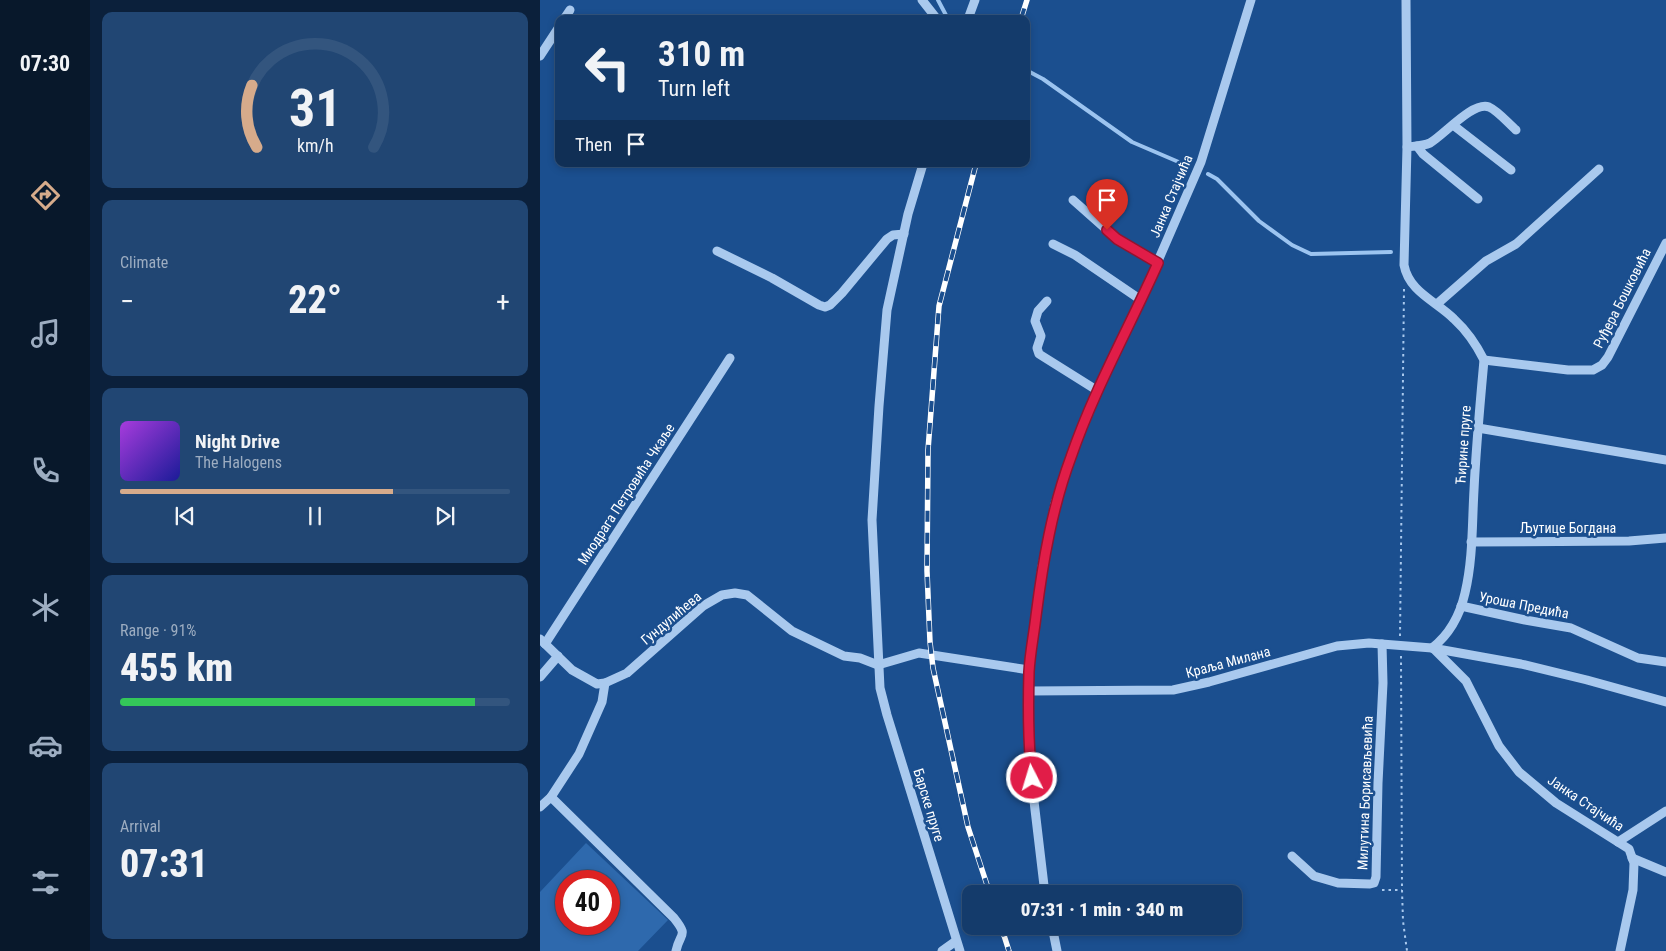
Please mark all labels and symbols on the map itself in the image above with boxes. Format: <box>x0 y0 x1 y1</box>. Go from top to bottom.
street label: Јанка Стајчића <box>1146 152 1196 240</box>
pin <box>1086 179 1128 230</box>
street label: Руђера Бошковића <box>1590 245 1654 351</box>
street label: Ћирине пруге <box>1452 404 1474 485</box>
street label: Миодрага Петровића Чкаље <box>574 420 678 568</box>
street label: Љутице Богдана <box>1520 520 1616 536</box>
street label: Гундулићева <box>638 588 704 648</box>
street label: Уроша Предића <box>1478 588 1570 622</box>
street label: Краља Милана <box>1184 643 1272 681</box>
street label: Милутина Борисављевића <box>1354 716 1376 870</box>
position arrow <box>1005 751 1057 803</box>
street label: Барске пруге <box>910 767 948 844</box>
street label: Јанка Стајчића <box>1545 772 1627 834</box>
speed limit sign: 40 <box>555 870 620 935</box>

